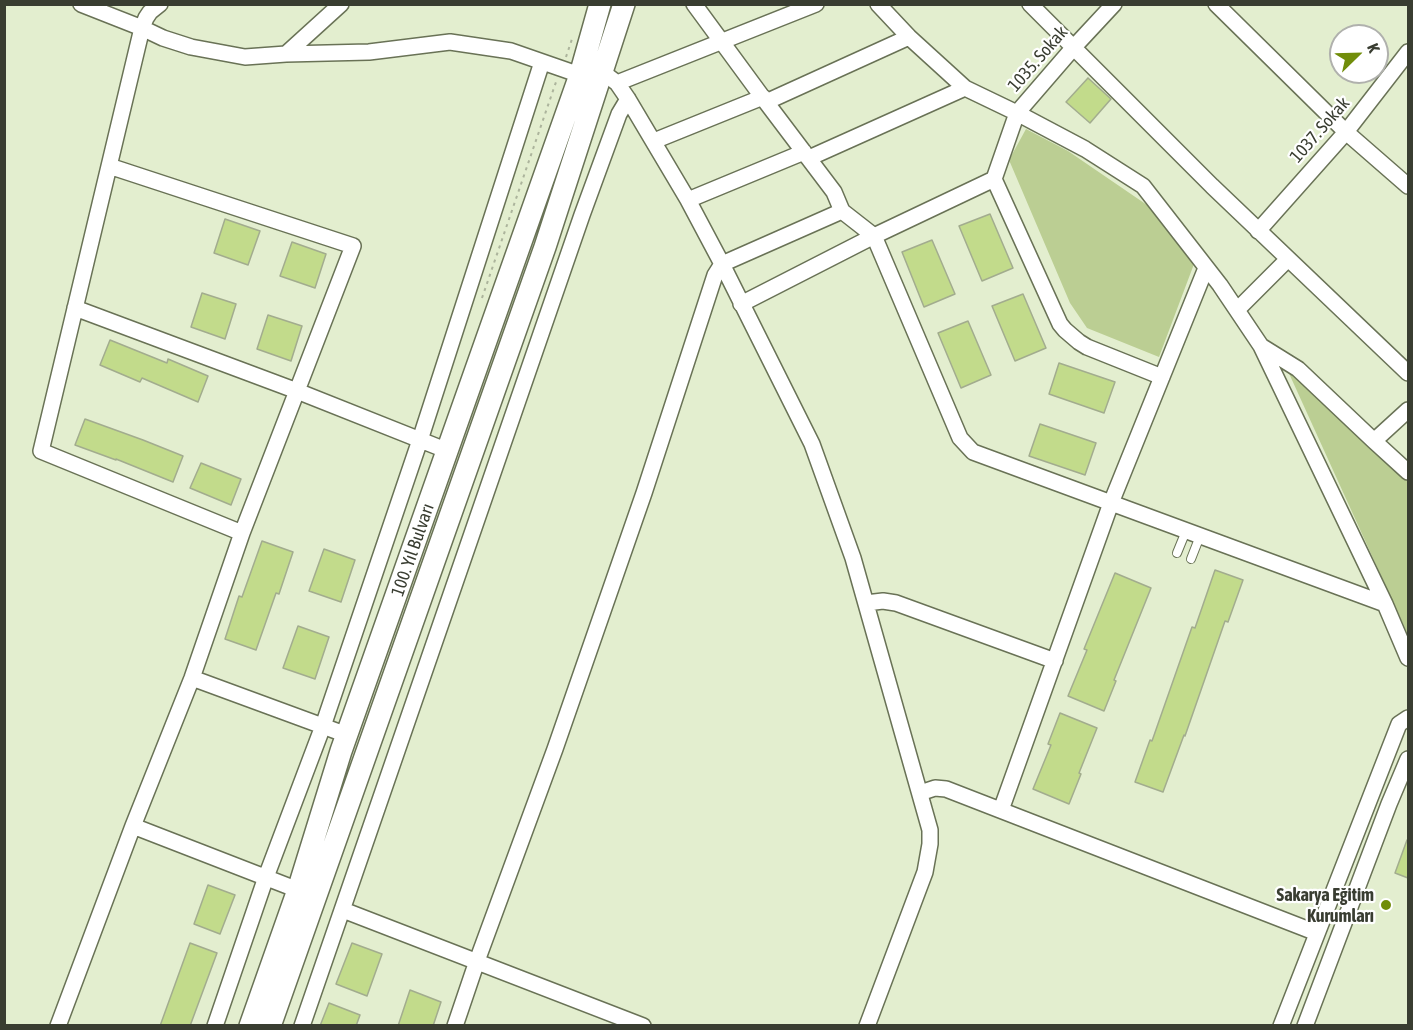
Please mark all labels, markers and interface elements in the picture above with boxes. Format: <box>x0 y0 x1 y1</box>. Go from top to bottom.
street label: 1035. Sokak <box>1004 22 1072 96</box>
north arrow <box>1329 24 1389 84</box>
text: K <box>1364 41 1384 55</box>
street label: 1037. Sokak <box>1286 93 1354 167</box>
street label: 100. Yıl Bulvarı <box>387 501 439 599</box>
place label: Sakarya Eğitim Kurumları <box>1277 884 1374 926</box>
marker: Sakarya Eğitim Kurumları <box>1379 898 1393 912</box>

